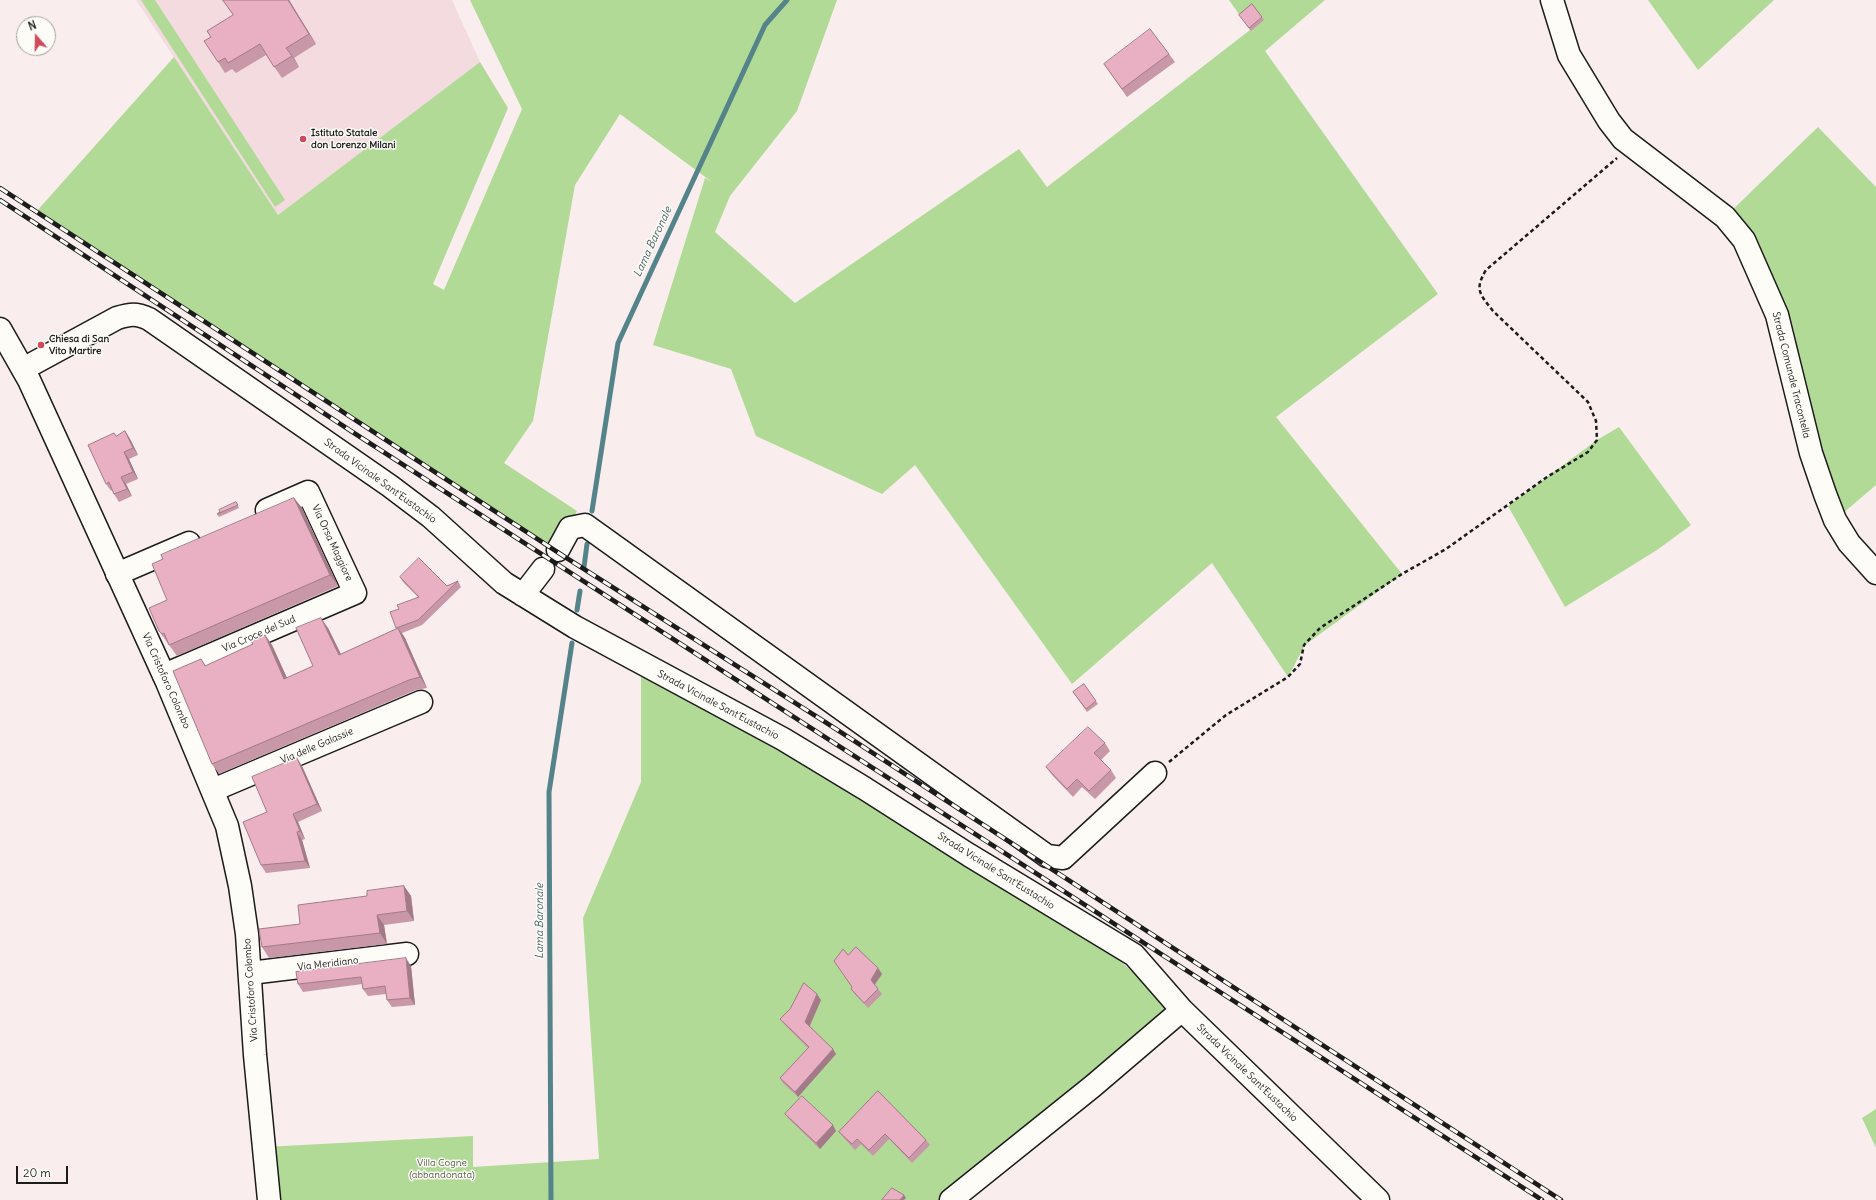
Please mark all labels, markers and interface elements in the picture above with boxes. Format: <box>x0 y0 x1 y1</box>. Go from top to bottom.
north arrow <box>16 16 56 56</box>
text: N <box>26 18 38 34</box>
place label: Istituto Statale don Lorenzo Milani <box>311 127 396 150</box>
marker: Istituto Statale don Lorenzo Milani <box>298 134 308 144</box>
water label: Lama Baronale <box>631 205 675 279</box>
street label: Strada Comunale Tracontella <box>1769 311 1813 439</box>
place label: Chiesa di San Vito Martire <box>49 333 109 356</box>
marker: Chiesa di San Vito Martire <box>36 340 46 350</box>
street label: Strada Vicinale Sant'Eustachio <box>322 436 438 526</box>
street label: Via Orsa Maggiore <box>309 503 355 583</box>
street label: Via Croce del Sud <box>221 613 297 655</box>
street label: Via Cristoforo Colombo <box>139 631 193 731</box>
street label: Strada Vicinale Sant'Eustachio <box>655 668 781 742</box>
street label: Via delle Galassie <box>279 725 355 767</box>
street label: Strada Vicinale Sant'Eustachio <box>935 830 1057 912</box>
water label: Lama Baronale <box>533 883 547 959</box>
street label: Via Cristoforo Colombo <box>241 938 261 1042</box>
street label: Via Meridiano <box>297 954 359 974</box>
street label: Strada Vicinale Sant'Eustachio <box>1194 1022 1300 1124</box>
park label: Villa Cogne (abbandonata) <box>409 1157 475 1180</box>
scale bar <box>18 1158 70 1184</box>
text: 20 m <box>23 1165 51 1180</box>

